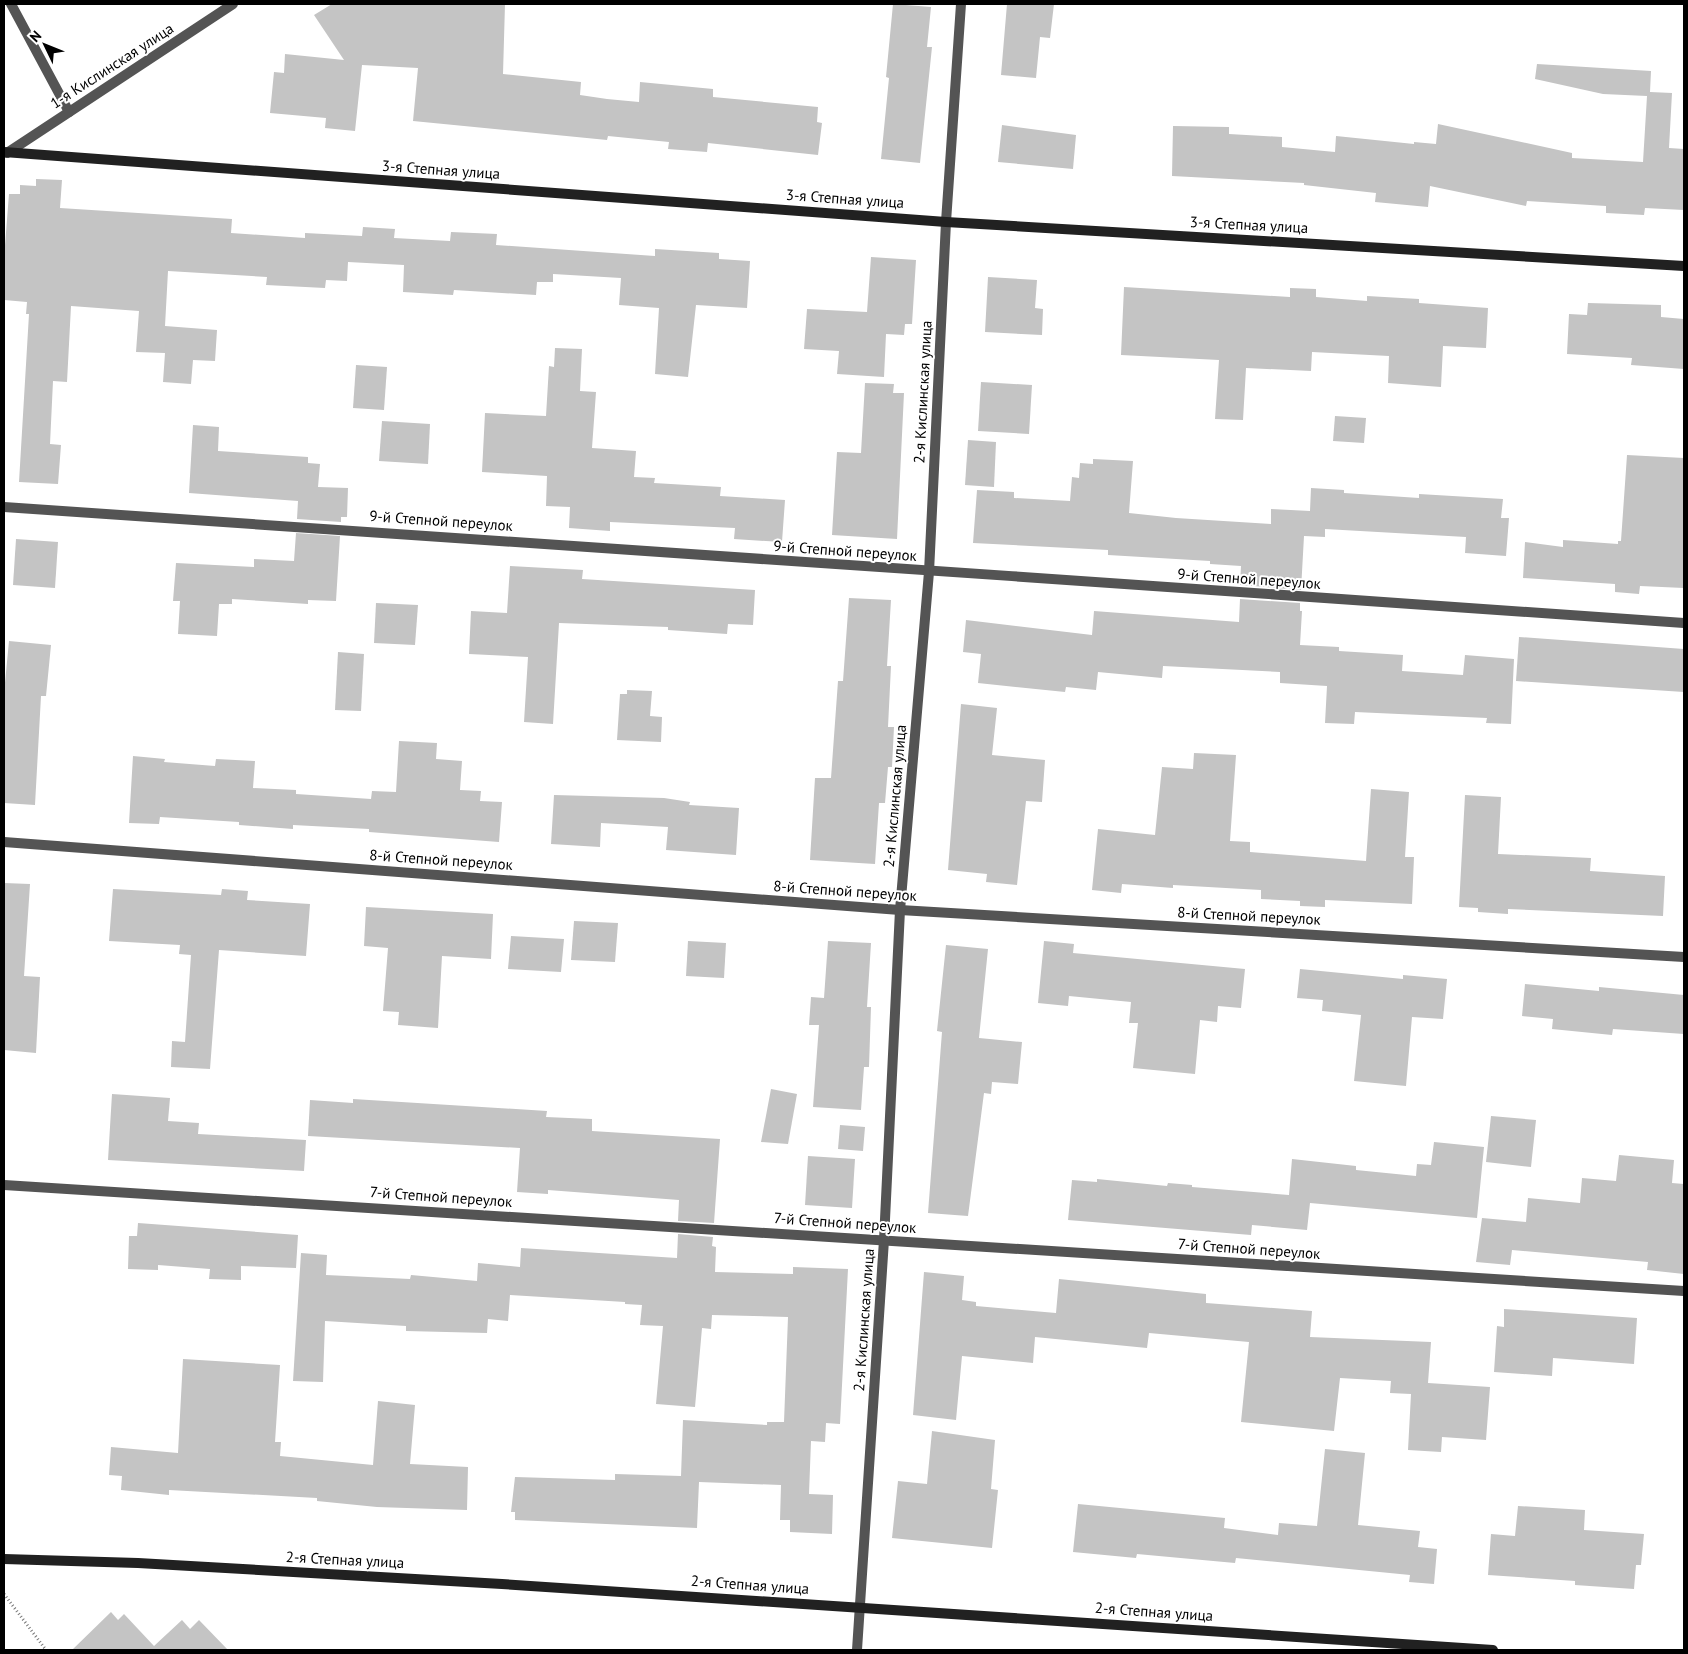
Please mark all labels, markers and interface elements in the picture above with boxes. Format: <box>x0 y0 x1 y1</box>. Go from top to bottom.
street label: 1-я Кислинская улица <box>46 19 177 113</box>
north arrow <box>20 20 70 70</box>
text: N <box>26 27 45 46</box>
street label: 3-я Степная улица <box>381 156 501 183</box>
street label: 3-я Степная улица <box>785 185 905 212</box>
street label: 3-я Степная улица <box>1189 212 1309 237</box>
street label: 2-я Кислинская улица <box>909 320 936 464</box>
street label: 9-й Степной переулок <box>369 506 514 535</box>
street label: 9-й Степной переулок <box>773 536 918 565</box>
street label: 9-й Степной переулок <box>1177 564 1322 593</box>
street label: 2-я Кислинская улица <box>879 724 910 868</box>
street label: 8-й Степной переулок <box>369 845 514 874</box>
street label: 8-й Степной переулок <box>773 876 918 905</box>
street label: 8-й Степной переулок <box>1177 902 1322 929</box>
street label: 7-й Степной переулок <box>369 1182 514 1211</box>
street label: 7-й Степной переулок <box>773 1208 918 1237</box>
street label: 7-й Степной переулок <box>1177 1234 1322 1263</box>
street label: 2-я Кислинская улица <box>849 1248 878 1392</box>
street label: 2-я Степная улица <box>285 1547 405 1572</box>
street label: 2-я Степная улица <box>690 1571 810 1598</box>
street label: 2-я Степная улица <box>1094 1598 1214 1625</box>

